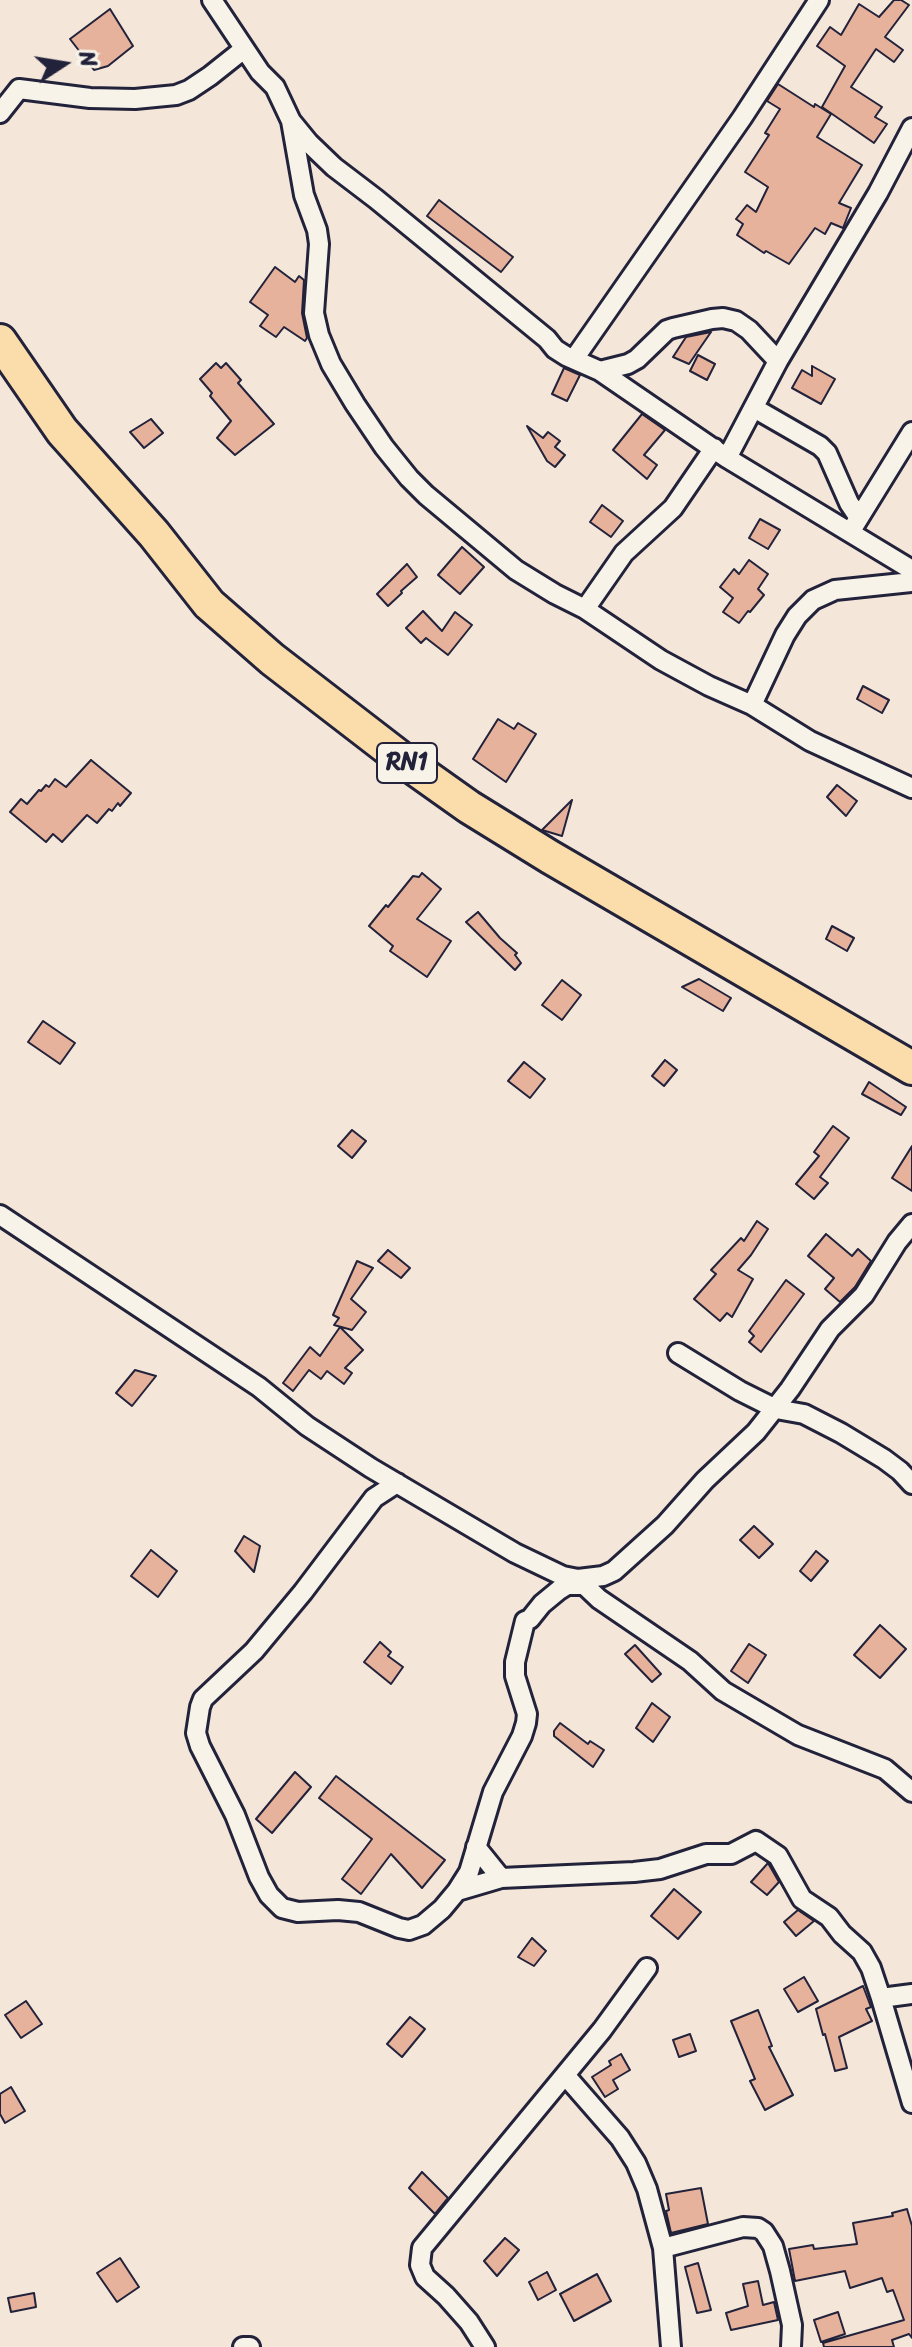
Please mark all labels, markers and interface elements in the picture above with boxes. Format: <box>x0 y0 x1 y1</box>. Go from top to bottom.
north arrow <box>24 24 104 104</box>
text: N <box>67 47 109 70</box>
road number: RN1 <box>377 743 437 783</box>

